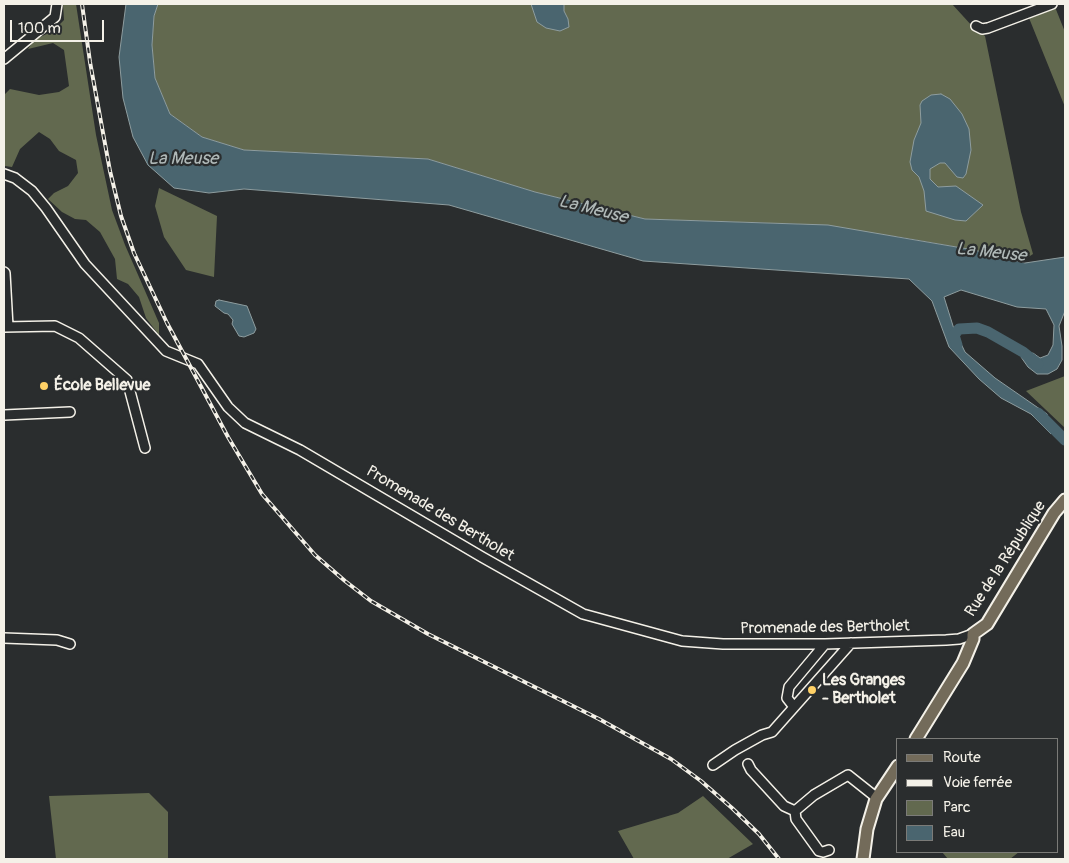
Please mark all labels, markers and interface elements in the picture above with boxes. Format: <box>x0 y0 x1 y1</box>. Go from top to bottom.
scale bar <box>12 10 106 42</box>
text: 100 m <box>18 19 61 38</box>
water label: La Meuse <box>148 148 218 170</box>
water label: La Meuse <box>556 191 630 229</box>
water label: La Meuse <box>955 239 1027 267</box>
place label: École Bellevue <box>54 376 150 396</box>
marker: École Bellevue <box>38 380 50 392</box>
street label: Promenade des Bertholet <box>362 462 518 566</box>
street label: Rue de la République <box>961 498 1051 620</box>
street label: Promenade des Bertholet <box>740 617 910 639</box>
place label: Les Granges - Bertholet <box>822 671 905 709</box>
marker: Les Granges - Bertholet <box>806 684 818 696</box>
legend <box>896 738 1059 853</box>
text: Route <box>943 748 981 767</box>
text: Voie ferrée <box>943 773 1012 792</box>
text: Parc <box>943 798 971 817</box>
text: Eau <box>943 823 965 842</box>

